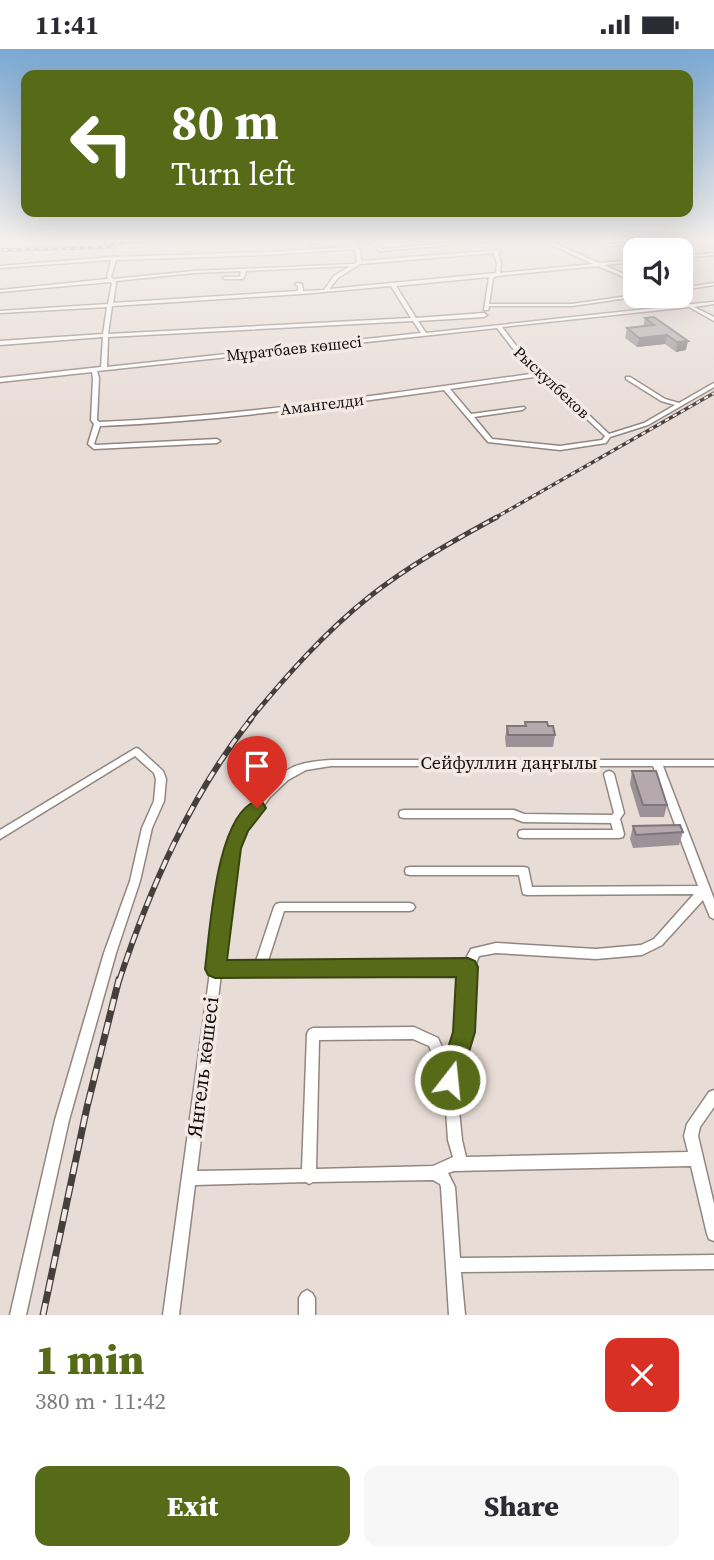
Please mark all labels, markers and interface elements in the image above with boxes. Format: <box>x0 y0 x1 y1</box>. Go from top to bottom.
text: 11:41 <box>35 7 99 43</box>
text: 80 m <box>171 88 279 155</box>
icon: left <box>56 98 147 189</box>
text: Turn left <box>171 152 295 196</box>
map controls <box>623 238 693 308</box>
button: sound <box>623 238 693 308</box>
street label: Мұратбаев көшесі <box>225 330 363 366</box>
street label: Рыскулбеков <box>509 341 595 423</box>
street label: Амангелди <box>279 388 365 420</box>
pin <box>227 736 287 808</box>
icon: arrive <box>238 747 276 785</box>
street label: Сейфуллин даңғылы <box>420 750 598 775</box>
street label: Янгель көшесі <box>179 995 226 1139</box>
position arrow <box>413 1043 487 1117</box>
text: 1 min <box>35 1330 145 1388</box>
button: close <box>605 1338 679 1412</box>
text: 380 m · 11:42 <box>35 1385 166 1417</box>
button: Exit <box>35 1466 350 1546</box>
button: Share <box>364 1466 679 1546</box>

